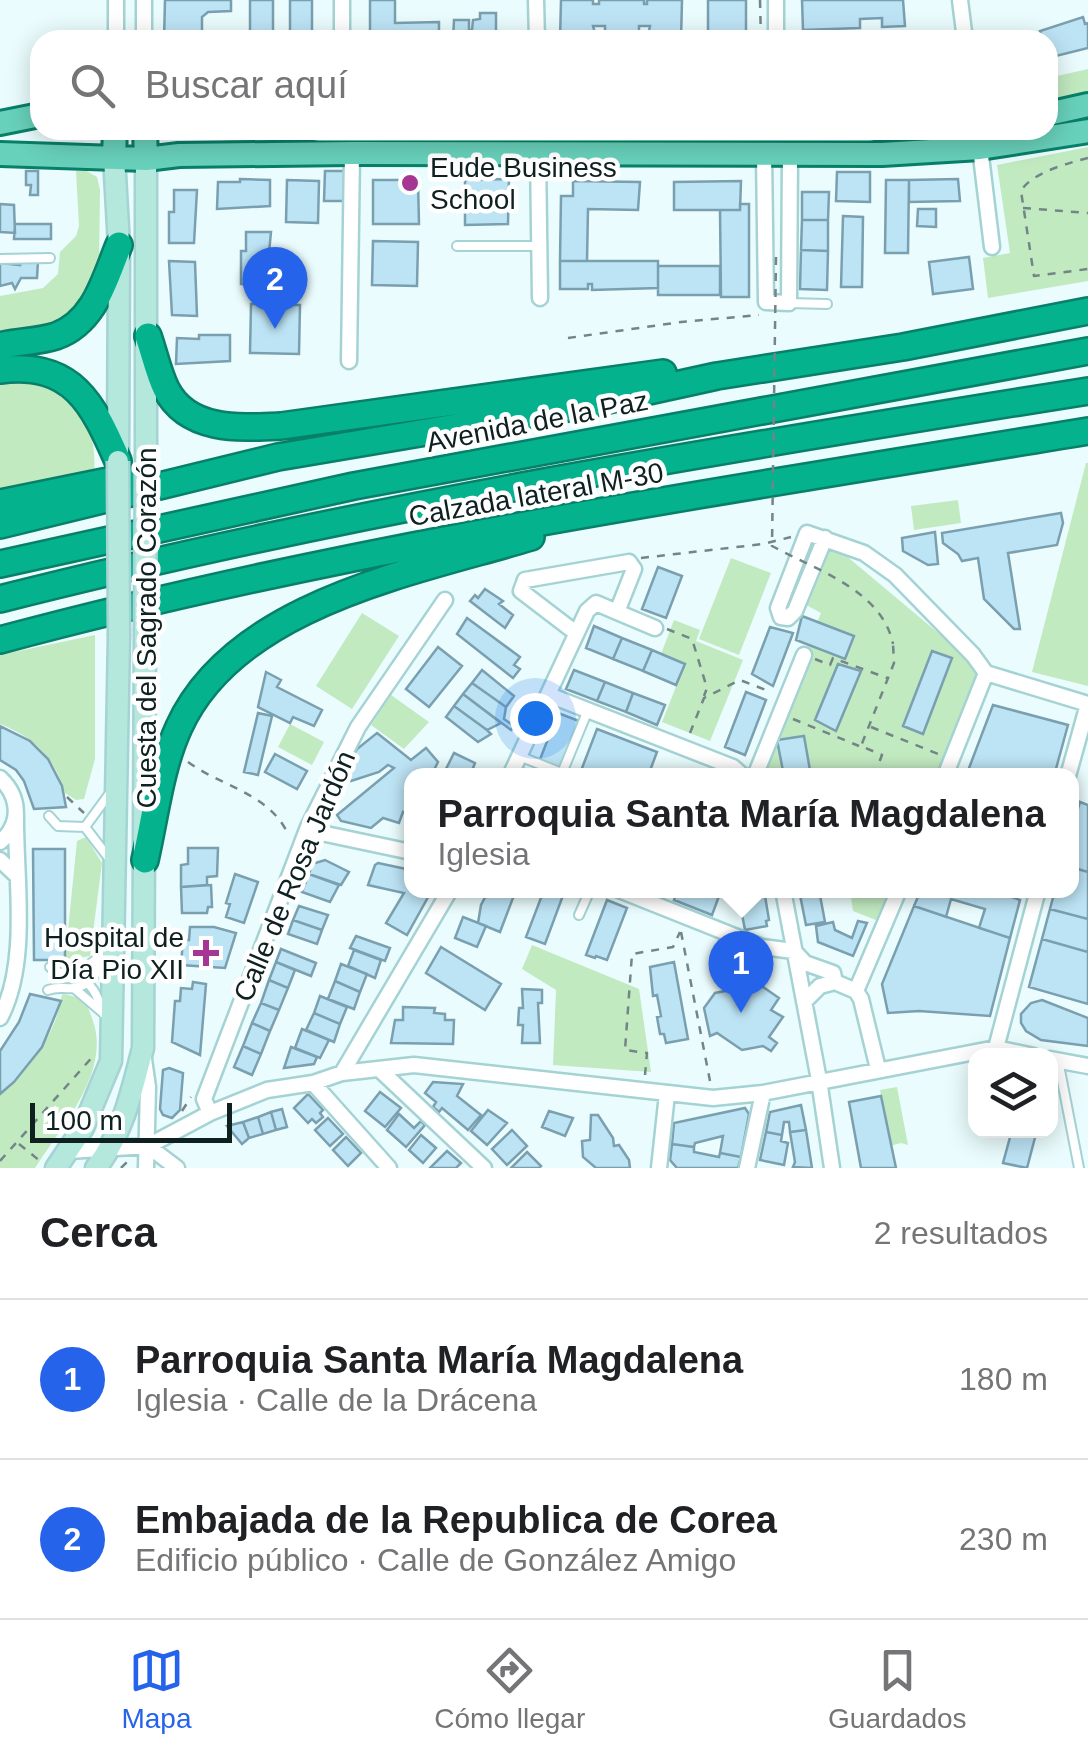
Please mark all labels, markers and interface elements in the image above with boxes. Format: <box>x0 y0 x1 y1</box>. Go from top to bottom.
search box <box>30 30 1058 140</box>
icon: search <box>65 58 120 113</box>
text: Buscar aquí <box>145 64 348 106</box>
place label: Eude Business School <box>430 152 617 215</box>
marker: Eude Business School <box>399 172 421 194</box>
pin: 2 <box>242 246 308 329</box>
street label: Avenida de la Paz <box>424 385 651 458</box>
street label: Cuesta del Sagrado Corazón <box>131 447 162 809</box>
street label: Calzada lateral M-30 <box>406 457 666 532</box>
your location <box>510 693 561 744</box>
street label: Calle de Rosa Jardón <box>228 746 361 1006</box>
popup <box>404 768 1079 898</box>
text: Parroquia Santa María Magdalena <box>437 793 1046 835</box>
text: Iglesia <box>437 836 530 872</box>
place label: Hospital de Día Pio XII <box>44 922 184 985</box>
pin: 1 <box>708 930 774 1013</box>
marker: Hospital de Día Pio XII <box>193 940 219 966</box>
map controls <box>968 1048 1058 1138</box>
button: layers <box>968 1048 1058 1138</box>
scale bar <box>30 1098 232 1142</box>
text: 100 m <box>45 1105 123 1136</box>
text: Cerca <box>40 1209 157 1256</box>
text: 2 resultados <box>874 1215 1048 1251</box>
text: Parroquia Santa María Magdalena <box>135 1339 743 1381</box>
text: 1 <box>64 1361 81 1397</box>
text: 180 m <box>959 1361 1048 1397</box>
text: Iglesia · Calle de la Drácena <box>135 1382 537 1418</box>
text: Embajada de la Republica de Corea <box>135 1499 777 1541</box>
text: 2 <box>64 1521 81 1557</box>
text: 230 m <box>959 1521 1048 1557</box>
text: Edificio público · Calle de González Amigo <box>135 1542 736 1578</box>
tab: Mapa <box>121 1643 191 1735</box>
tab: Cómo llegar <box>434 1643 585 1735</box>
tab: Guardados <box>828 1643 967 1735</box>

